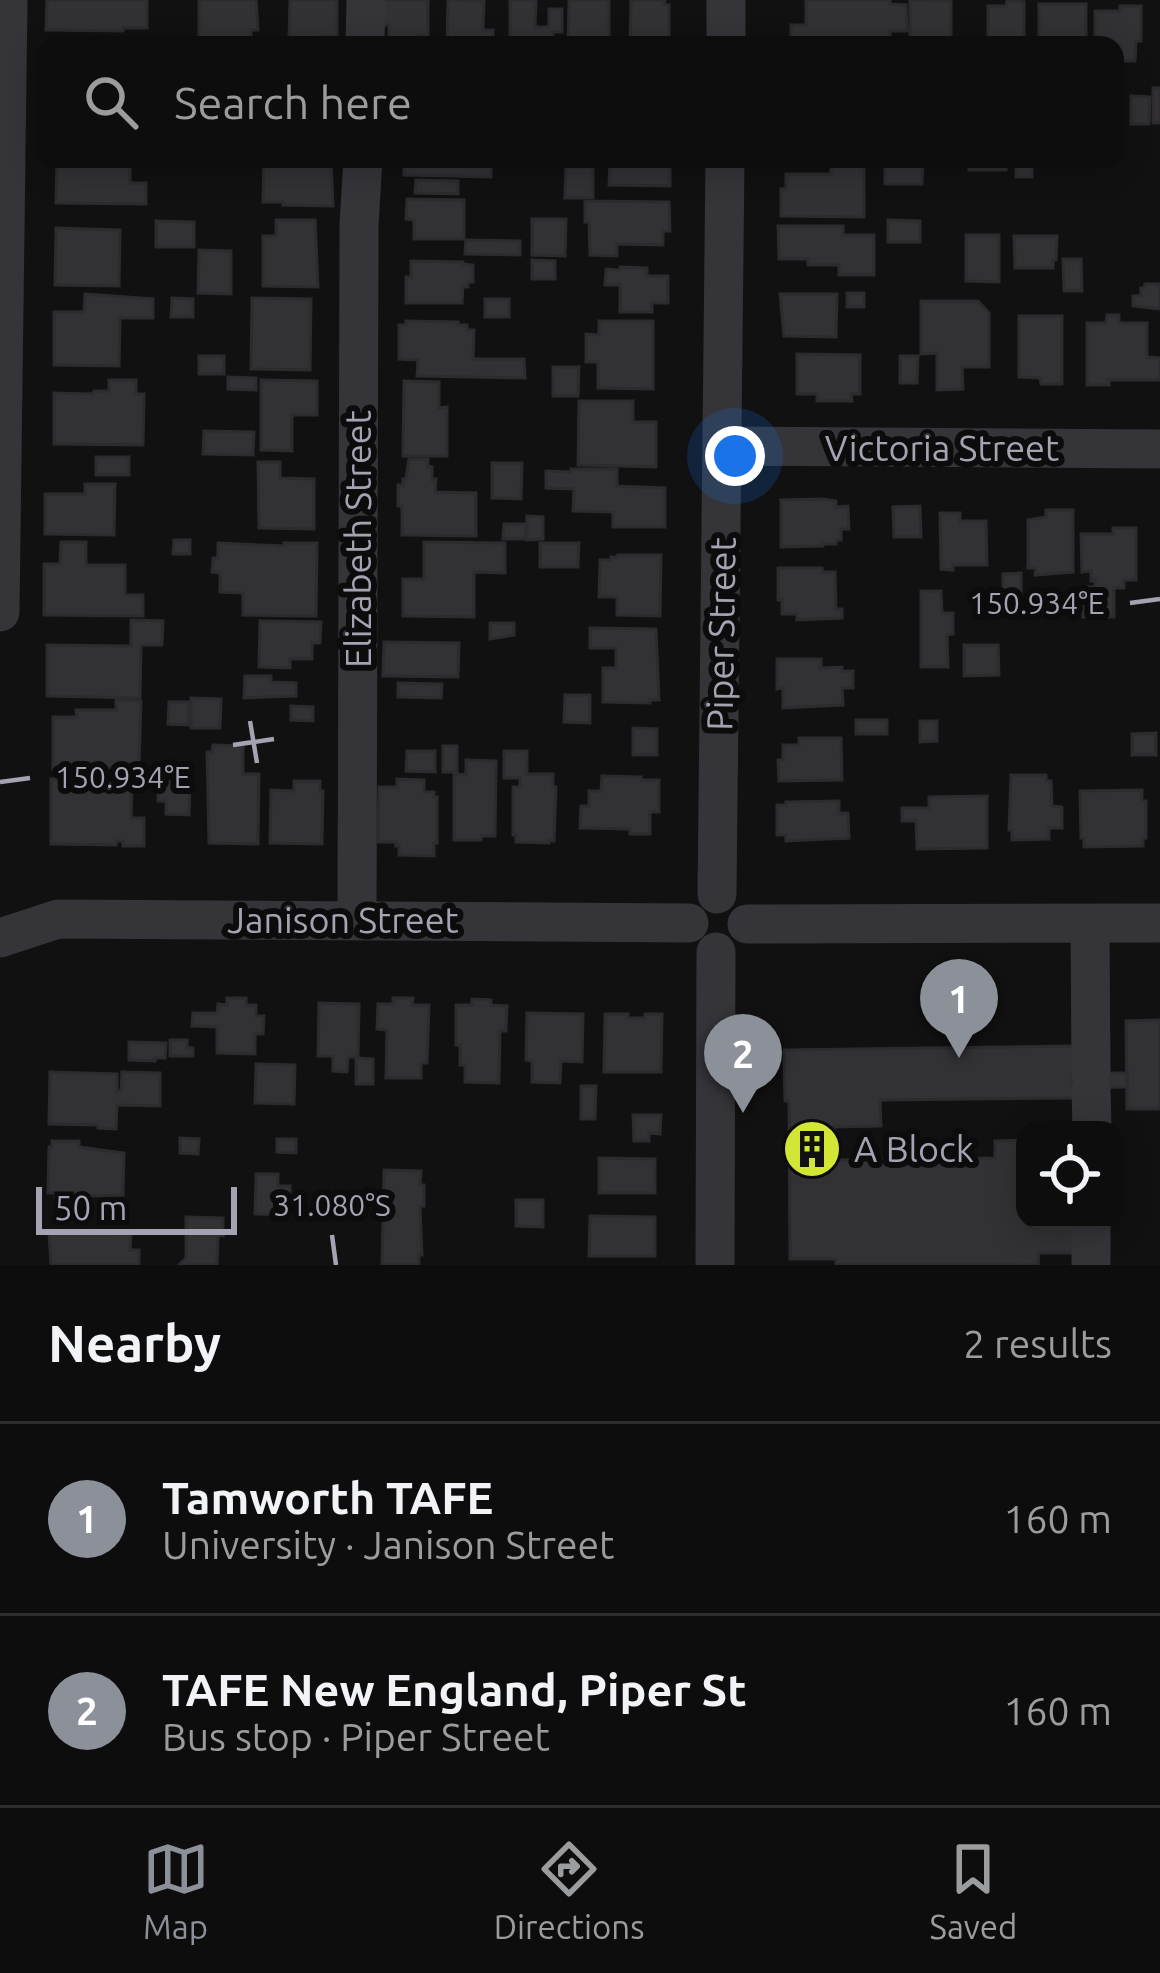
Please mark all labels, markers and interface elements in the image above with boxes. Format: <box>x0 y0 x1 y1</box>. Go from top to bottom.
search box <box>36 36 1124 168</box>
icon: search <box>78 69 144 135</box>
text: Search here <box>174 77 412 128</box>
street label: Elizabeth Street <box>337 410 378 668</box>
your location <box>705 426 765 486</box>
street label: Victoria Street <box>825 427 1059 468</box>
street label: Piper Street <box>698 537 743 731</box>
text: 150.934°E <box>969 586 1105 620</box>
text: 150.934°E <box>55 760 191 794</box>
street label: Janison Street <box>227 899 459 940</box>
pin: 1 <box>920 959 998 1058</box>
pin: 2 <box>704 1014 782 1113</box>
building icon: A Block <box>781 1118 843 1180</box>
map controls <box>1016 1121 1124 1229</box>
button: locate <box>1016 1121 1124 1229</box>
place label: A Block <box>854 1128 974 1169</box>
scale bar <box>36 1181 237 1234</box>
text: 31.080°S <box>273 1188 391 1222</box>
text: 50 m <box>54 1189 127 1226</box>
text: Nearby <box>48 1314 221 1372</box>
text: 2 results <box>963 1322 1112 1365</box>
text: Tamworth TAFE <box>162 1472 493 1523</box>
text: 1 <box>76 1497 98 1540</box>
text: 160 m <box>1003 1497 1112 1540</box>
text: University · Janison Street <box>162 1523 614 1566</box>
text: TAFE New England, Piper St <box>162 1664 747 1715</box>
text: 2 <box>76 1689 98 1732</box>
text: 160 m <box>1003 1689 1112 1732</box>
text: Bus stop · Piper Street <box>162 1715 550 1758</box>
tab: Map <box>143 1836 209 1945</box>
tab: Directions <box>494 1836 644 1945</box>
tab: Saved <box>930 1836 1017 1945</box>

